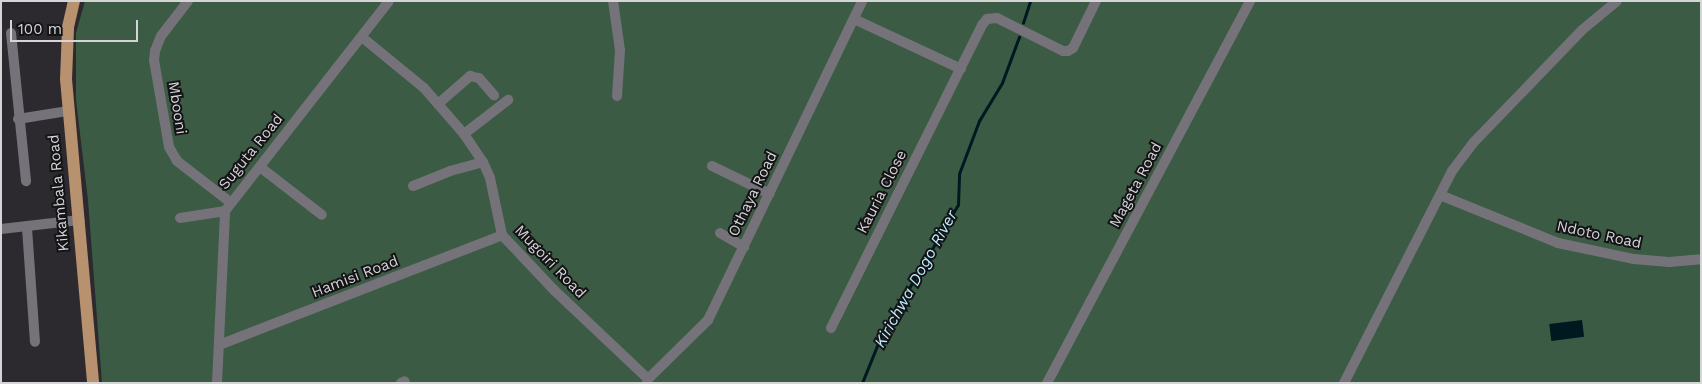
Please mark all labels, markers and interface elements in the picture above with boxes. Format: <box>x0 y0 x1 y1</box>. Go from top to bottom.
scale bar <box>12 10 140 42</box>
text: 100 m <box>18 20 62 38</box>
street label: Mbooni <box>164 80 190 136</box>
street label: Suguta Road <box>215 110 287 194</box>
street label: Kikambala Road <box>45 134 73 252</box>
street label: Mageta Road <box>1106 139 1166 231</box>
street label: Kauria Close <box>853 147 911 237</box>
street label: Othaya Road <box>725 148 781 240</box>
water label: Kirichwa Dogo River <box>870 207 962 351</box>
street label: Ndoto Road <box>1555 217 1643 253</box>
street label: Mugoiri Road <box>511 222 589 302</box>
street label: Hamisi Road <box>309 252 401 302</box>

